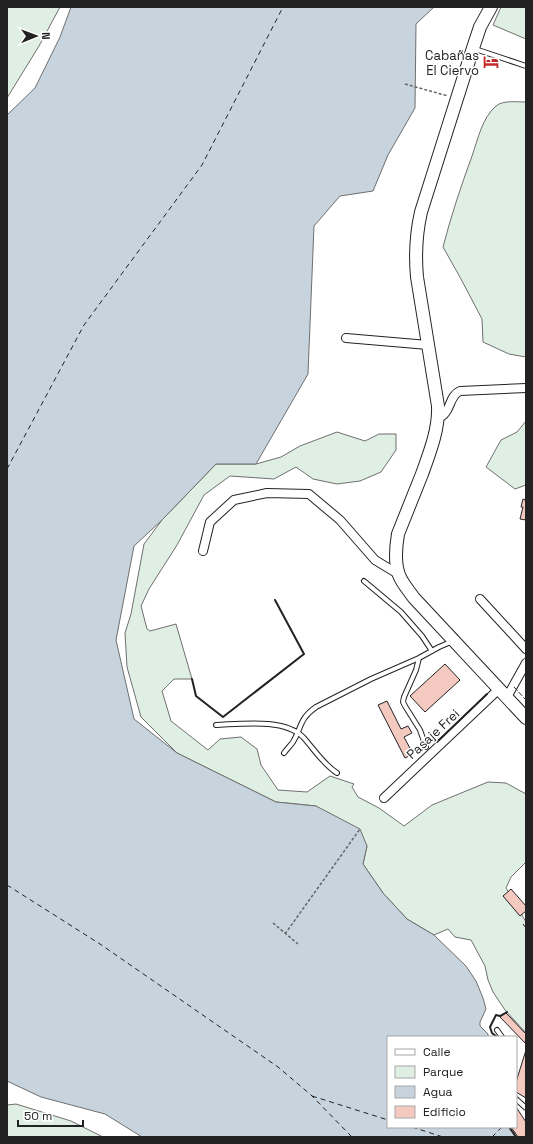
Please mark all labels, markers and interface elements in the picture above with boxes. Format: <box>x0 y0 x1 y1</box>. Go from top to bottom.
north arrow <box>16 16 56 56</box>
text: N <box>39 32 53 40</box>
place label: Cabañas El Ciervo <box>425 47 479 79</box>
hotel icon: Cabañas El Ciervo <box>482 53 500 71</box>
street label: Pasaje Frei <box>403 705 463 763</box>
legend <box>387 1036 517 1128</box>
text: Calle <box>423 1044 451 1060</box>
text: Parque <box>423 1064 463 1080</box>
text: Agua <box>423 1084 453 1100</box>
scale bar <box>18 1102 83 1128</box>
text: Edificio <box>423 1104 466 1120</box>
text: 50 m <box>24 1108 52 1124</box>

